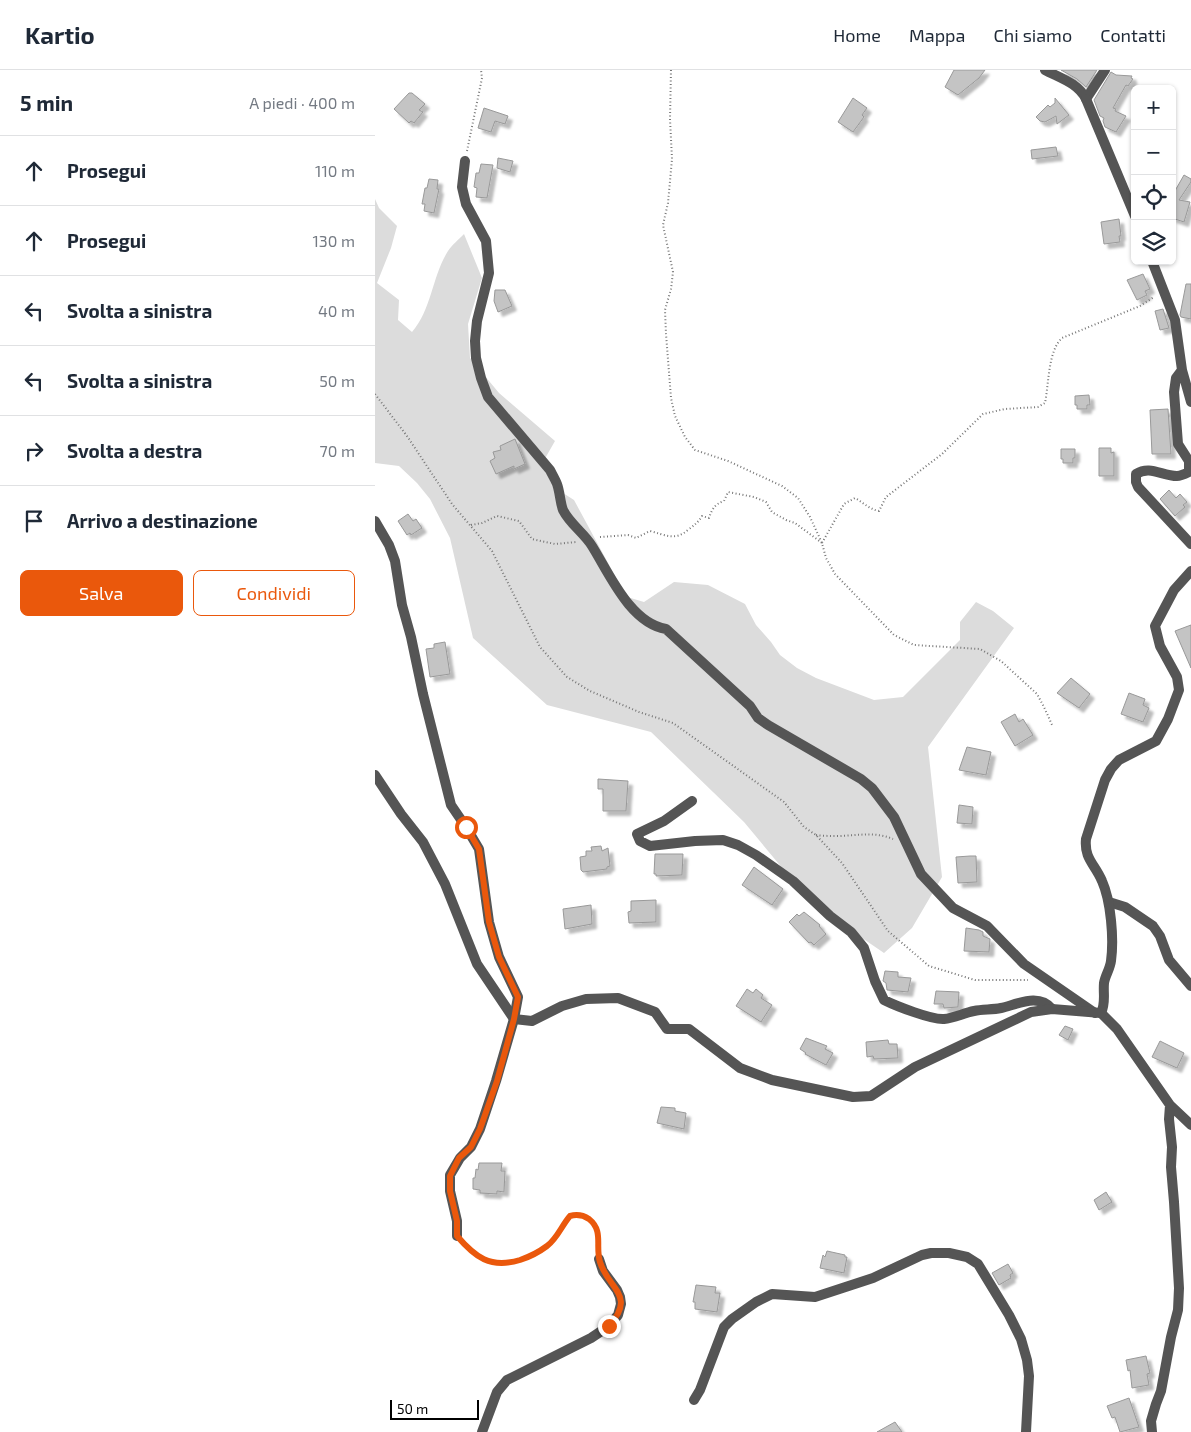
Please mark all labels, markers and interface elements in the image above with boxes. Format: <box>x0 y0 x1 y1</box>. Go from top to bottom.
text: Kartio <box>25 20 95 49</box>
text: Home <box>833 24 881 46</box>
text: Mappa <box>909 24 965 46</box>
text: Chi siamo <box>993 24 1072 46</box>
text: Contatti <box>1100 24 1166 46</box>
map controls <box>1131 85 1176 265</box>
button: + <box>1131 85 1176 130</box>
text: 5 min <box>20 90 73 115</box>
text: A piedi · 400 m <box>249 93 355 112</box>
button: − <box>1131 130 1176 175</box>
icon: ahead <box>20 157 48 185</box>
text: Prosegui <box>67 159 146 182</box>
text: 110 m <box>315 161 355 180</box>
button: locate <box>1131 175 1176 220</box>
button: layers <box>1131 220 1176 265</box>
icon: ahead <box>20 227 48 255</box>
text: Prosegui <box>67 229 146 252</box>
text: 130 m <box>313 231 355 250</box>
icon: left <box>20 297 48 325</box>
text: Svolta a sinistra <box>67 299 212 322</box>
text: 40 m <box>318 301 355 320</box>
icon: left <box>20 367 48 395</box>
text: Svolta a sinistra <box>67 369 212 392</box>
text: 50 m <box>319 371 355 390</box>
icon: right <box>20 437 48 465</box>
text: Svolta a destra <box>67 439 202 462</box>
text: 70 m <box>320 441 355 460</box>
icon: arrive <box>20 507 48 535</box>
text: Arrivo a destinazione <box>67 509 258 532</box>
button: Salva <box>20 570 183 616</box>
button: Condividi <box>193 570 355 616</box>
route start <box>455 816 478 839</box>
route end <box>598 1315 621 1338</box>
scale bar <box>390 1397 479 1420</box>
text: 50 m <box>397 1400 428 1417</box>

